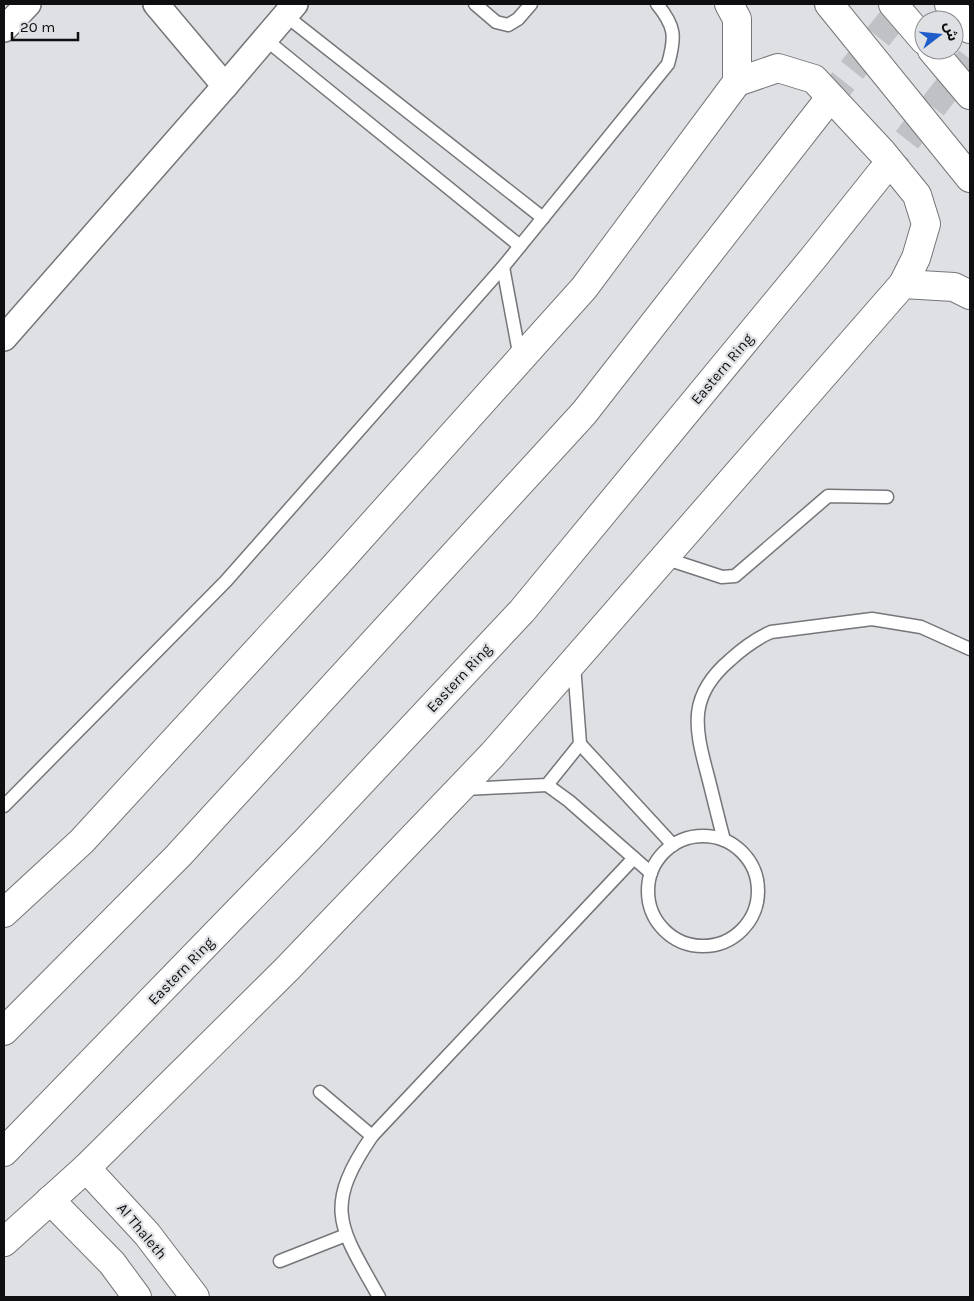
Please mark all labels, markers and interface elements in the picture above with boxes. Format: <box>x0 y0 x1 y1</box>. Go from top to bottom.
scale bar <box>12 10 79 42</box>
north arrow <box>914 10 964 60</box>
text: 20 m <box>20 18 55 36</box>
text: ش <box>940 20 962 43</box>
street label: Eastern Ring <box>687 329 757 408</box>
street label: Eastern Ring <box>423 640 496 716</box>
street label: Eastern Ring <box>144 933 218 1009</box>
street label: Al Thaleth <box>113 1199 171 1263</box>

